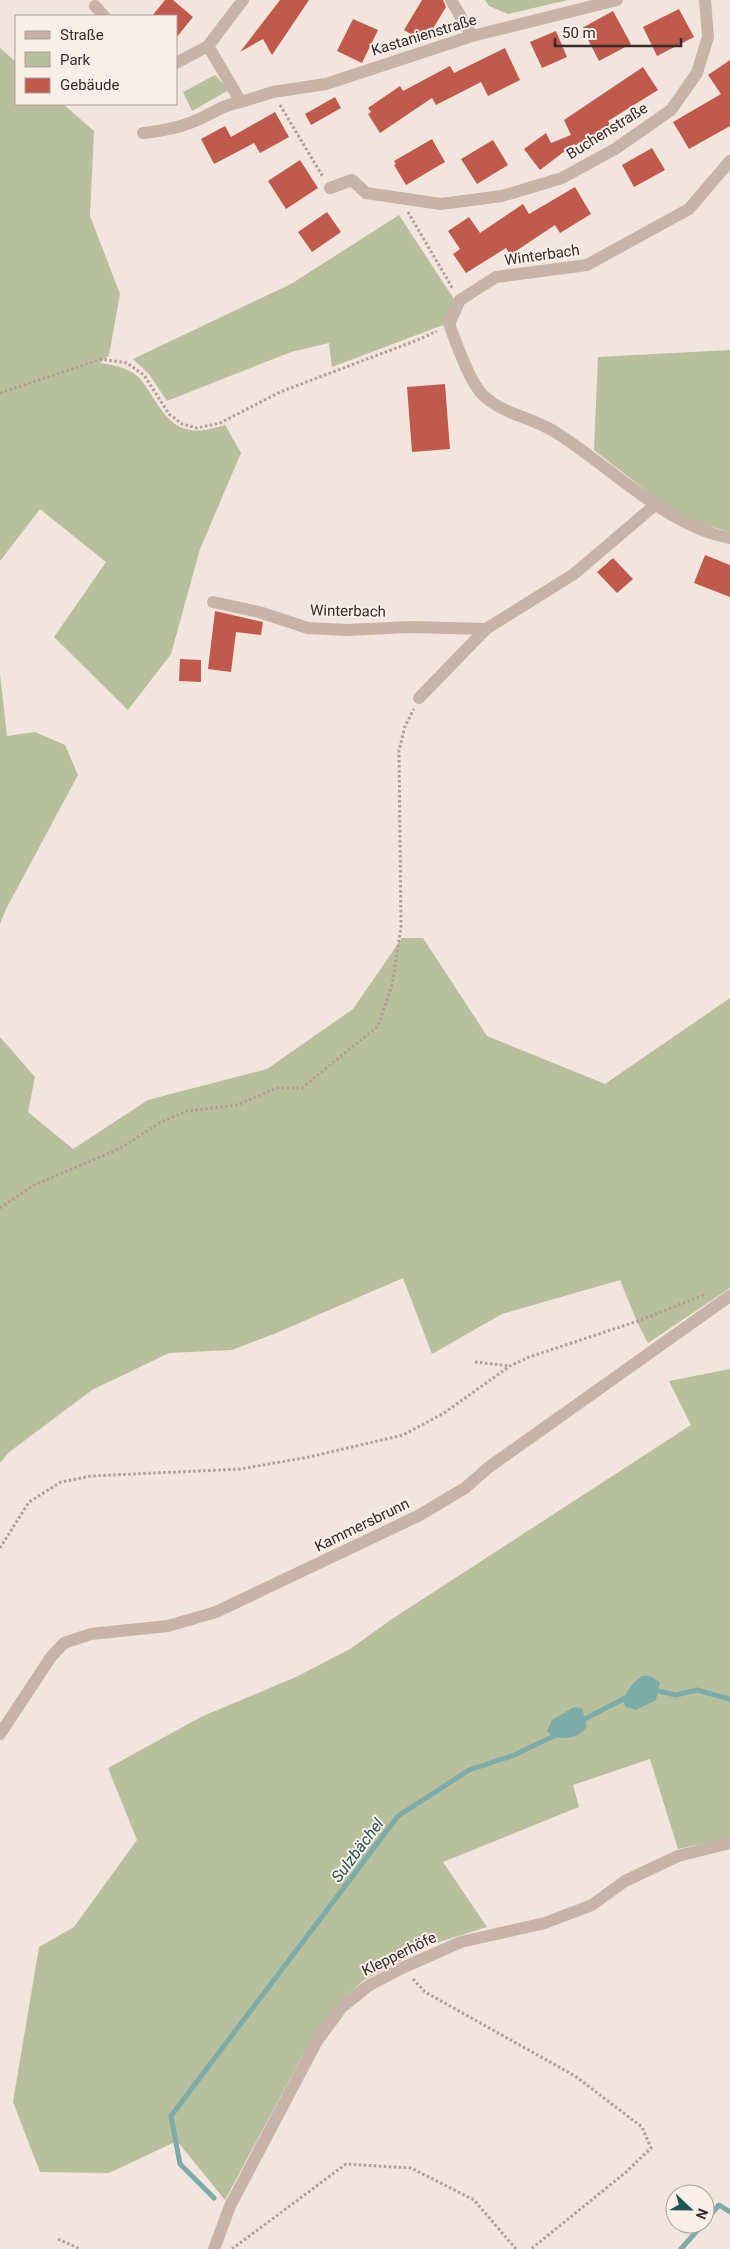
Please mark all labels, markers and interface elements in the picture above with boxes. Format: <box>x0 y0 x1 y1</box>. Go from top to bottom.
street label: Kastanienstraße <box>369 10 479 60</box>
legend <box>15 15 178 105</box>
scale bar <box>555 15 681 47</box>
text: 50 m <box>562 24 596 42</box>
text: Straße <box>60 26 104 44</box>
text: Park <box>60 51 91 69</box>
text: Gebäude <box>60 76 119 94</box>
street label: Buchenstraße <box>563 99 651 163</box>
street label: Winterbach <box>503 241 581 269</box>
street label: Winterbach <box>310 601 386 621</box>
street label: Kammersbrunn <box>312 1494 412 1556</box>
water label: Sulzbächel <box>327 1814 388 1886</box>
street label: Klepperhöfe <box>359 1928 439 1980</box>
north arrow <box>665 2184 715 2234</box>
text: N <box>693 2206 711 2221</box>

